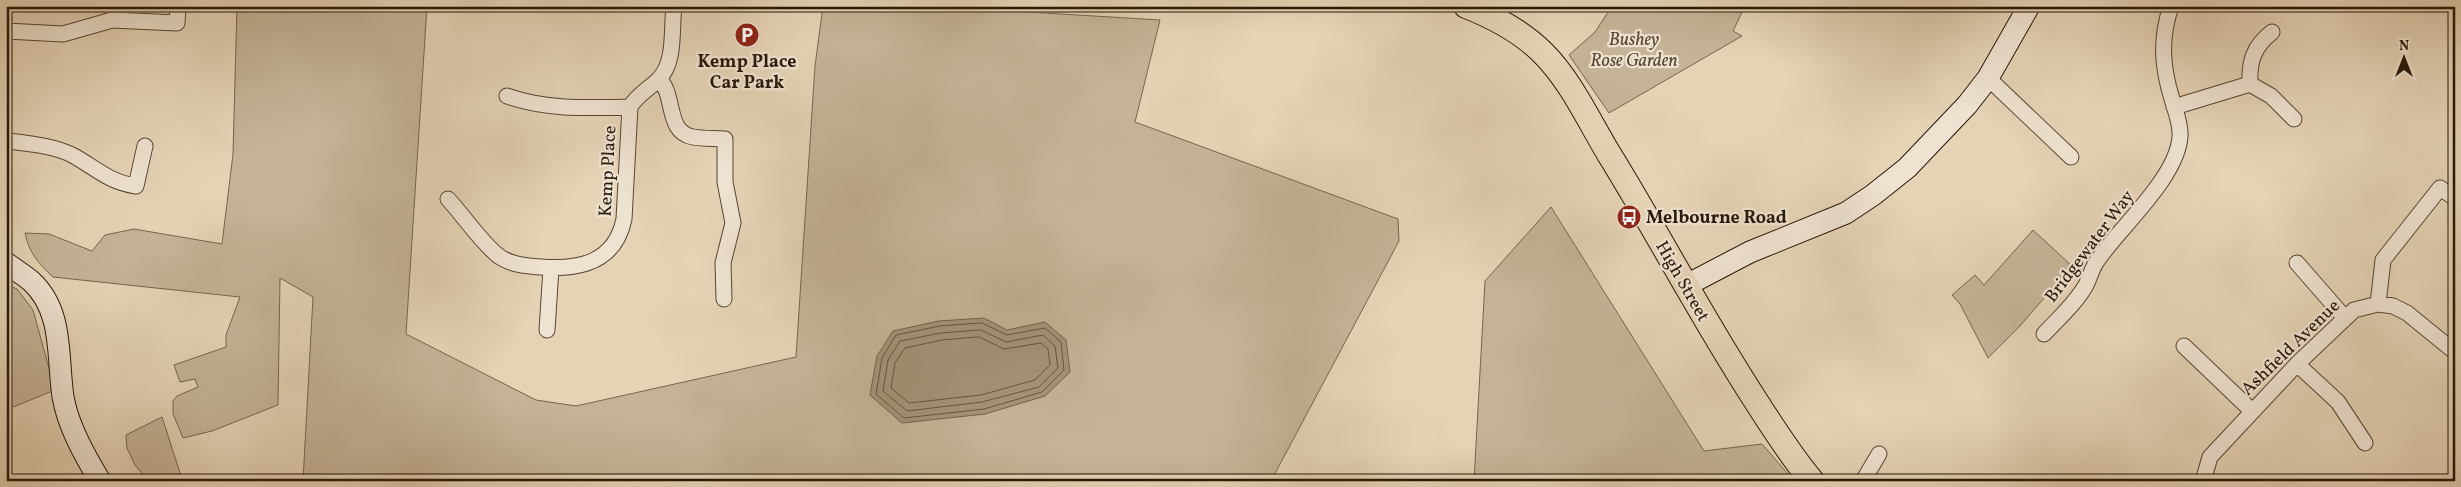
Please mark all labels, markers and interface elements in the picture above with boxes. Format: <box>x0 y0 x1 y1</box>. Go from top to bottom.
parking icon: Kemp Place Car Park <box>734 22 760 48</box>
park label: Bushey Rose Garden <box>1590 28 1678 74</box>
north arrow <box>2378 32 2428 82</box>
text: N <box>2399 37 2409 56</box>
place label: Kemp Place Car Park <box>697 50 797 96</box>
street label: Kemp Place <box>594 125 623 217</box>
street label: Bridgewater Way <box>2040 185 2141 308</box>
bus stop icon: Melbourne Road <box>1616 204 1642 230</box>
place label: Melbourne Road <box>1646 206 1787 231</box>
street label: High Street <box>1648 237 1715 327</box>
street label: Ashfield Avenue <box>2236 294 2346 402</box>

